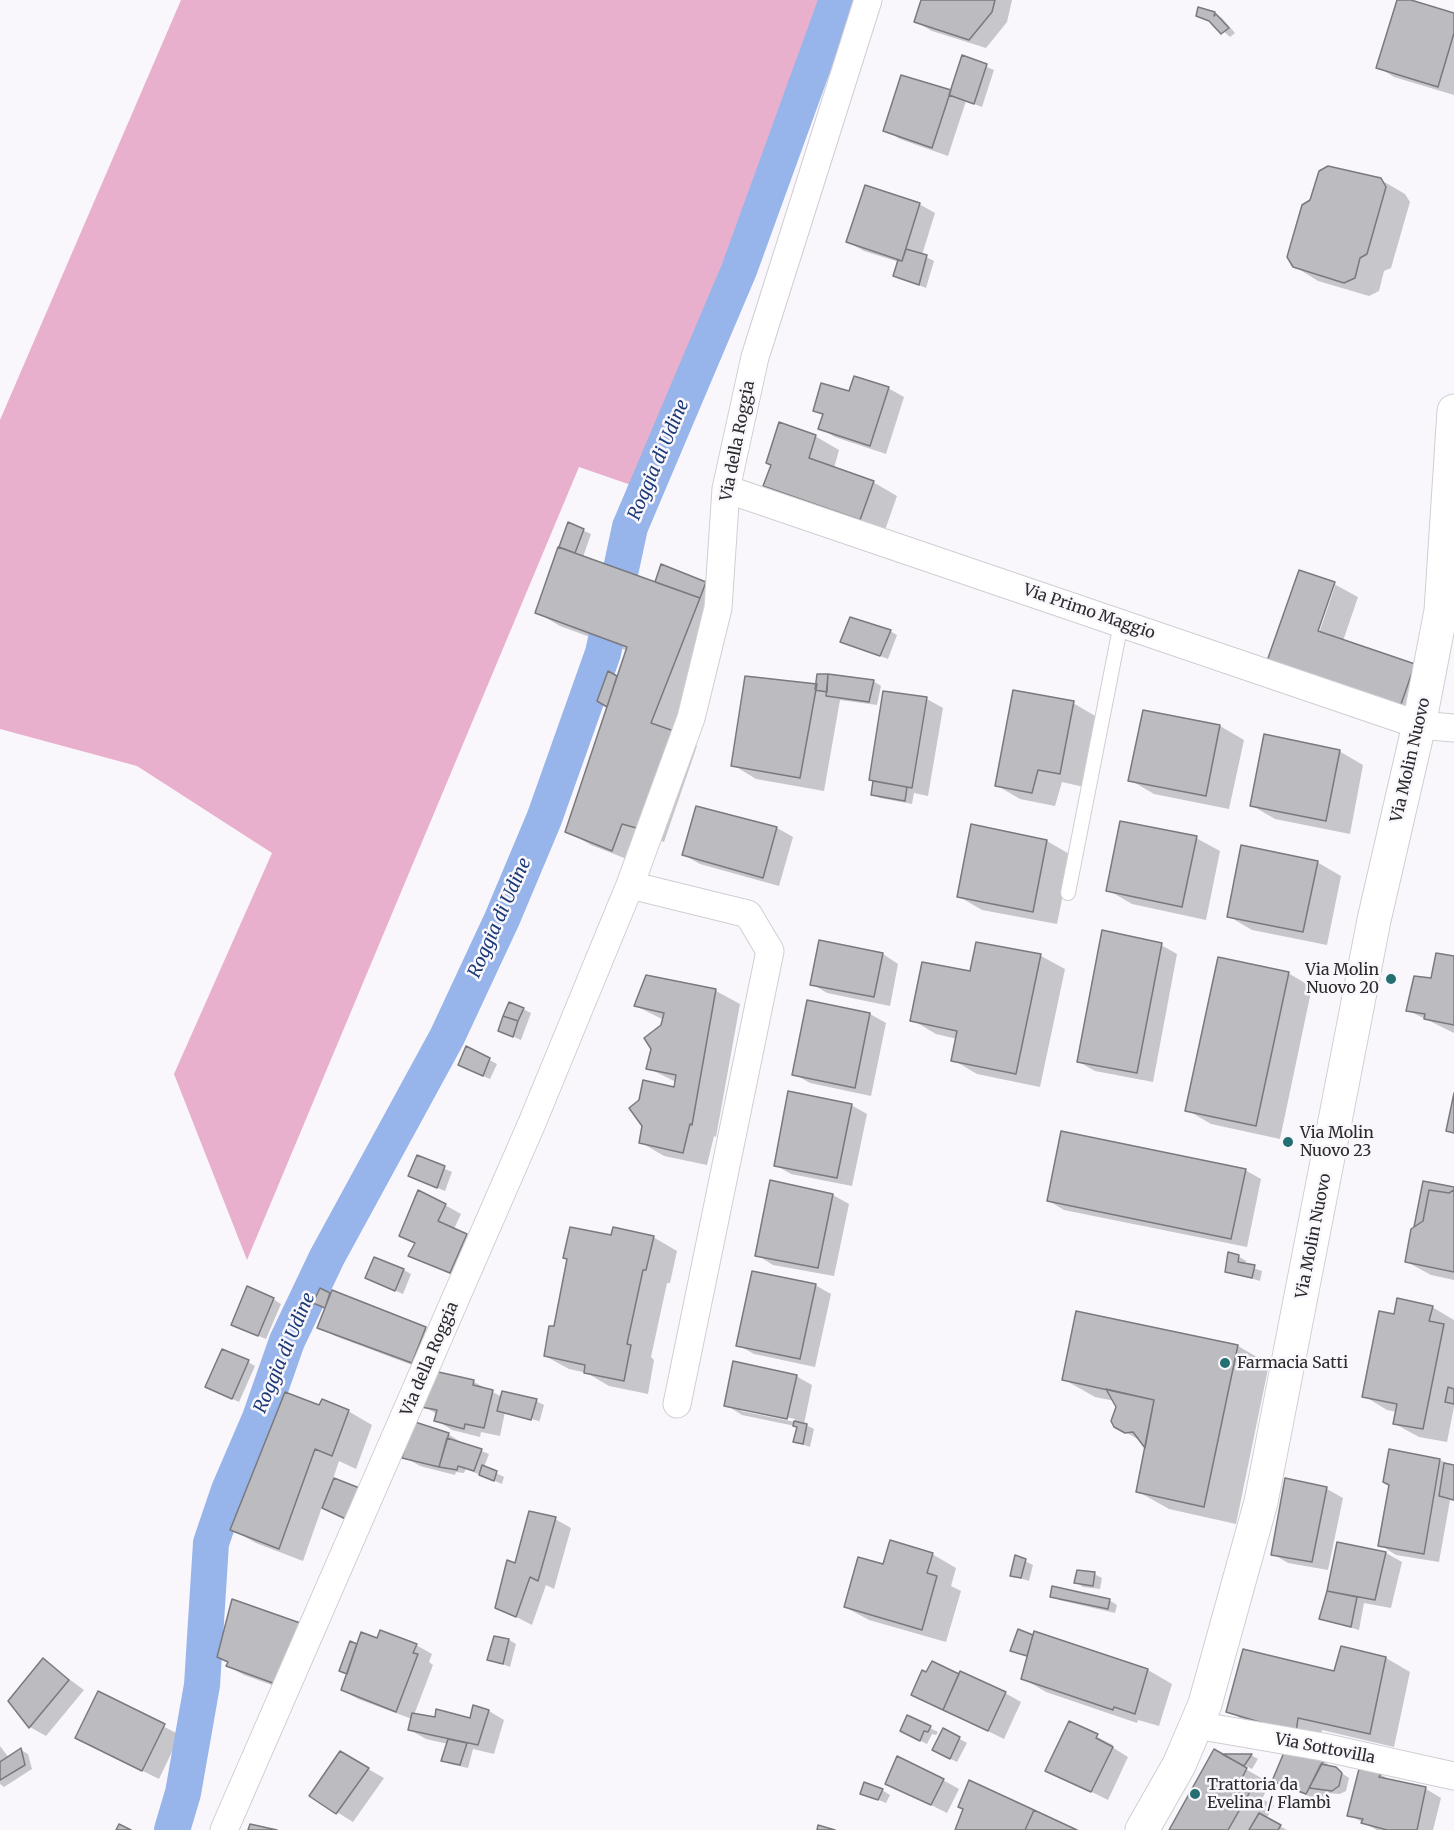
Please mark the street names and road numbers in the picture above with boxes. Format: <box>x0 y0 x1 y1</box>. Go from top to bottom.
street label: Via della Roggia <box>717 379 759 503</box>
street label: Via Primo Maggio <box>1021 580 1157 644</box>
street label: Via Molin Nuovo <box>1387 696 1435 824</box>
street label: Via Molin Nuovo <box>1292 1172 1336 1300</box>
street label: Via della Roggia <box>397 1299 463 1419</box>
street label: Via Sottovilla <box>1273 1730 1377 1768</box>

